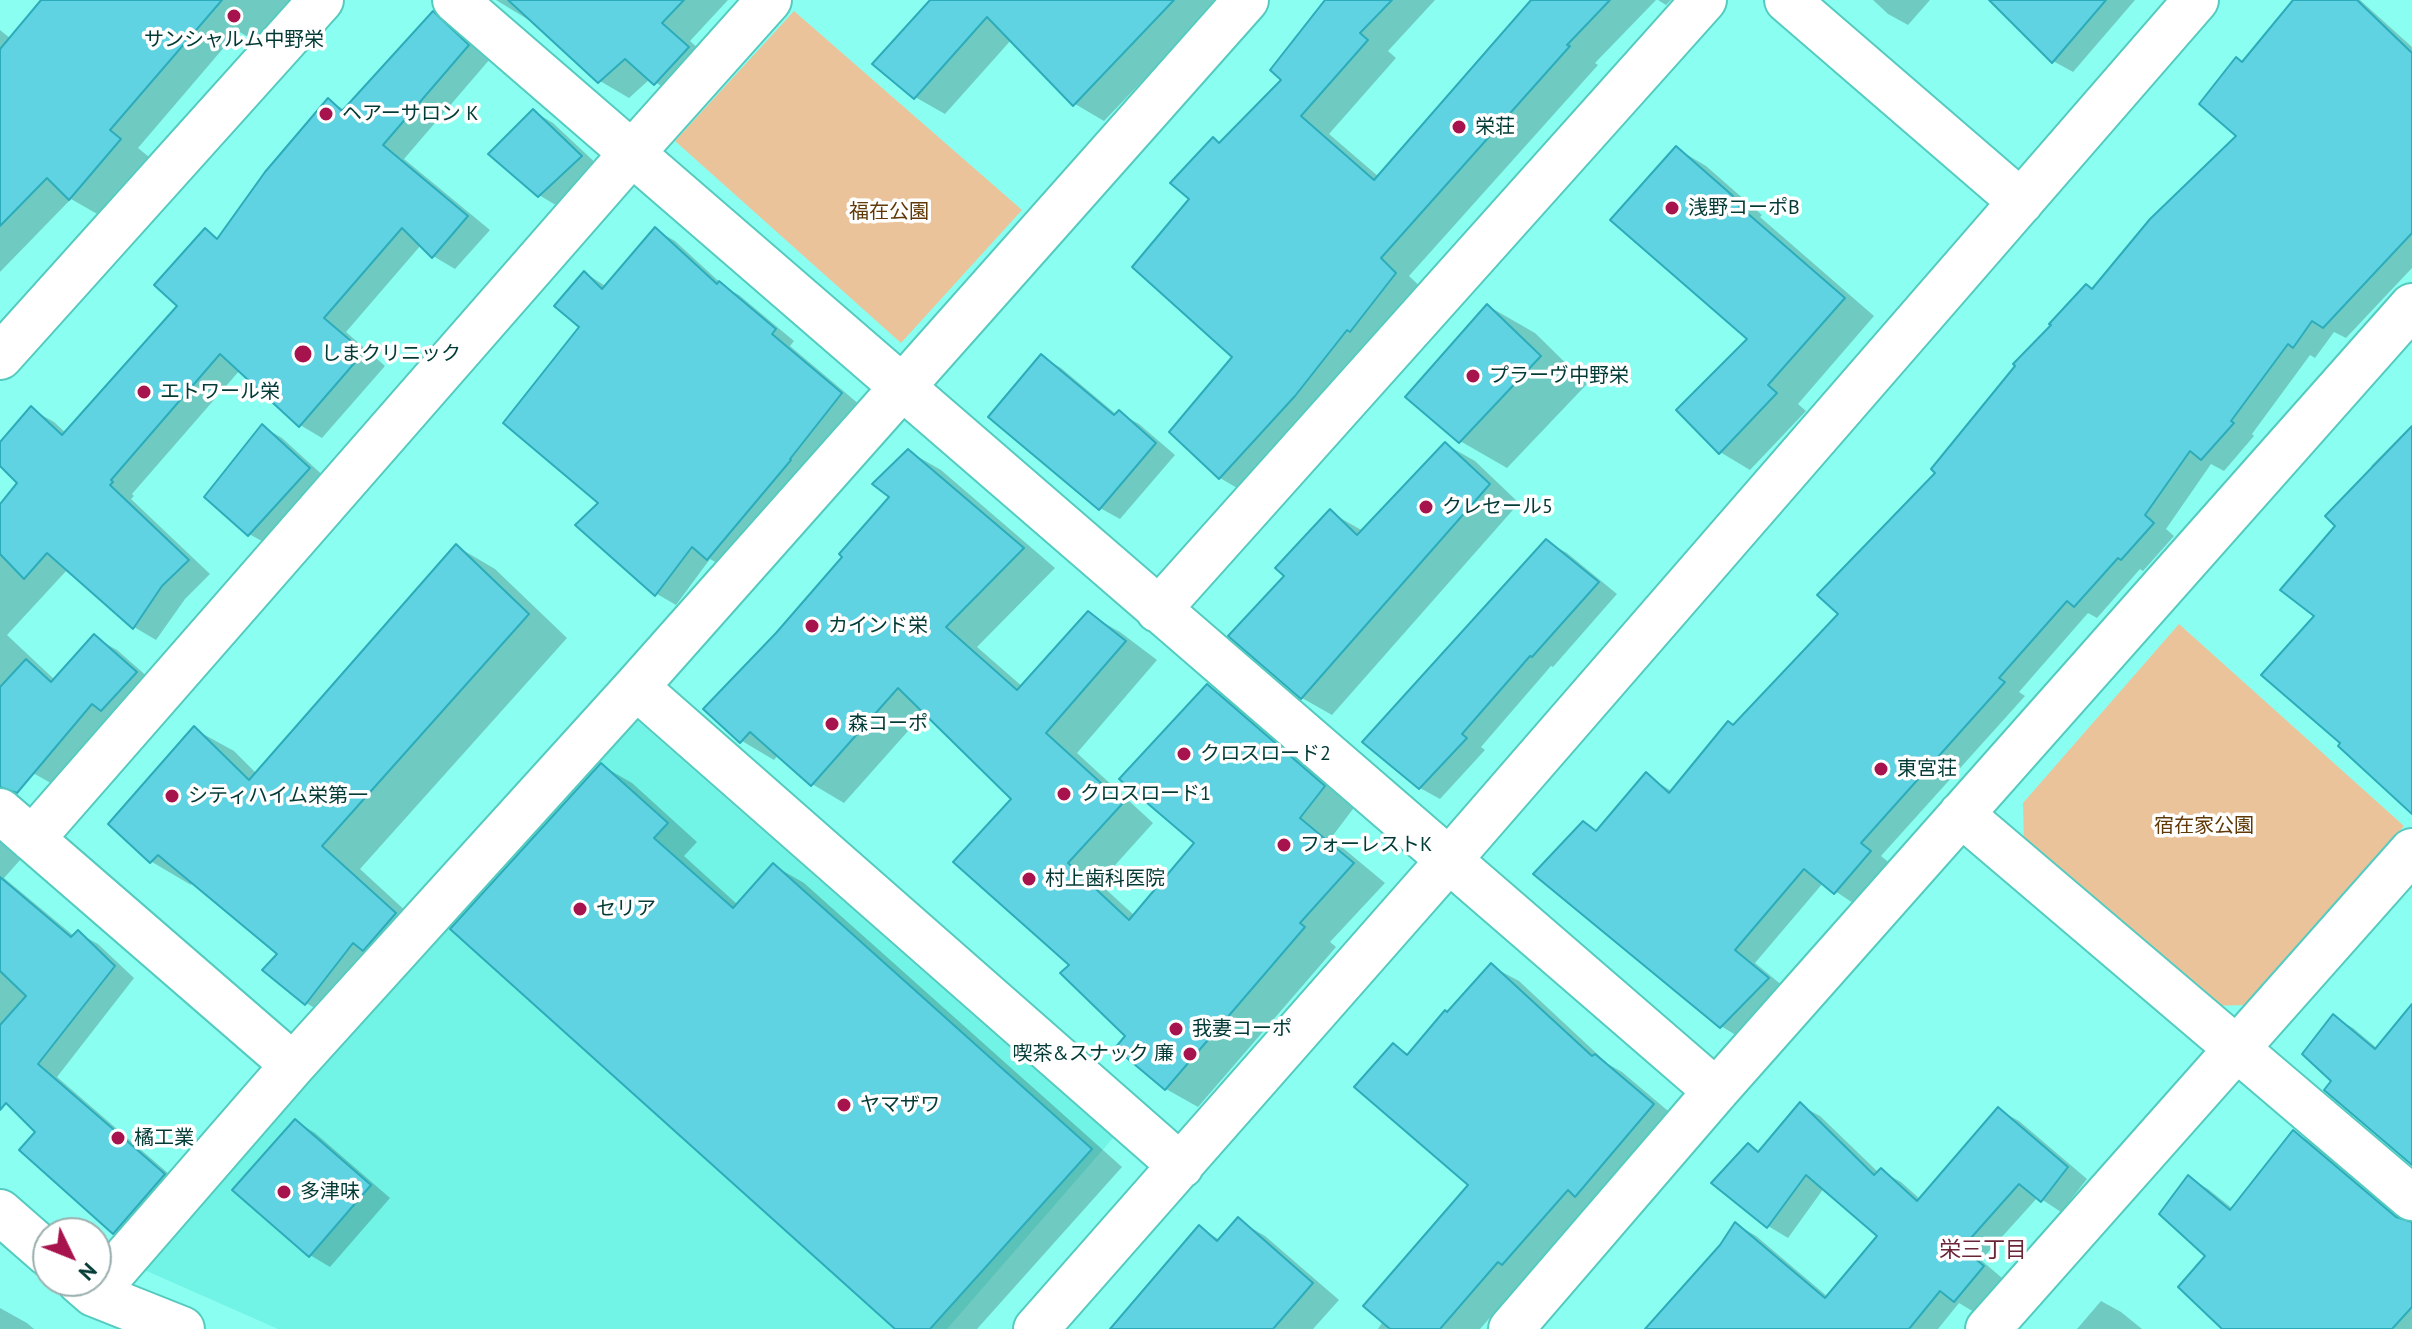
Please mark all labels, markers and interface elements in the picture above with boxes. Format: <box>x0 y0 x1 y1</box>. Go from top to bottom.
marker: サンシャルム中野栄 <box>225 7 243 25</box>
place label: サンシャルム中野栄 <box>144 28 324 52</box>
place label: ヘアーサロン K <box>342 102 478 126</box>
marker: ヘアーサロン K <box>317 105 335 123</box>
place label: 栄荘 <box>1475 115 1515 139</box>
marker: 栄荘 <box>1450 118 1468 136</box>
place label: 浅野コーポB <box>1688 196 1800 220</box>
marker: 浅野コーポB <box>1663 199 1681 217</box>
park label: 福在公園 <box>849 200 929 224</box>
place label: しまクリニック <box>321 342 461 366</box>
marker: しまクリニック <box>292 343 314 365</box>
place label: プラーヴ中野栄 <box>1489 364 1629 388</box>
marker: プラーヴ中野栄 <box>1464 367 1482 385</box>
place label: エトワール栄 <box>160 380 280 404</box>
marker: エトワール栄 <box>135 383 153 401</box>
place label: クレセール5 <box>1442 495 1553 519</box>
marker: クレセール5 <box>1417 498 1435 516</box>
place label: カインド栄 <box>828 614 928 638</box>
marker: カインド栄 <box>803 617 821 635</box>
place label: 森コーポ <box>848 712 928 736</box>
marker: 森コーポ <box>823 715 841 733</box>
place label: クロスロード2 <box>1200 742 1331 766</box>
marker: クロスロード2 <box>1175 745 1193 763</box>
place label: 東宮荘 <box>1897 757 1957 781</box>
marker: 東宮荘 <box>1872 760 1890 778</box>
place label: クロスロード1 <box>1080 782 1211 806</box>
place label: シティハイム栄第一 <box>188 784 368 808</box>
marker: クロスロード1 <box>1055 785 1073 803</box>
marker: シティハイム栄第一 <box>163 787 181 805</box>
park label: 宿在家公園 <box>2154 814 2254 838</box>
place label: フォーレストK <box>1300 833 1432 857</box>
marker: フォーレストK <box>1275 836 1293 854</box>
place label: 村上歯科医院 <box>1045 867 1165 891</box>
marker: 村上歯科医院 <box>1020 870 1038 888</box>
place label: セリア <box>596 897 656 921</box>
marker: セリア <box>571 900 589 918</box>
place label: 我妻コーポ <box>1192 1017 1292 1041</box>
marker: 我妻コーポ <box>1167 1020 1185 1038</box>
place label: 喫茶&スナック 廉 <box>1012 1042 1174 1066</box>
marker: 喫茶&スナック 廉 <box>1181 1045 1199 1063</box>
place label: ヤマザワ <box>860 1093 940 1117</box>
marker: ヤマザワ <box>835 1096 853 1114</box>
place label: 橘工業 <box>134 1126 194 1150</box>
marker: 橘工業 <box>109 1129 127 1147</box>
place label: 多津味 <box>300 1180 360 1204</box>
marker: 多津味 <box>275 1183 293 1201</box>
north arrow <box>32 1217 112 1297</box>
district label: 栄三丁目 <box>1939 1238 2027 1264</box>
text: N <box>73 1257 103 1287</box>

